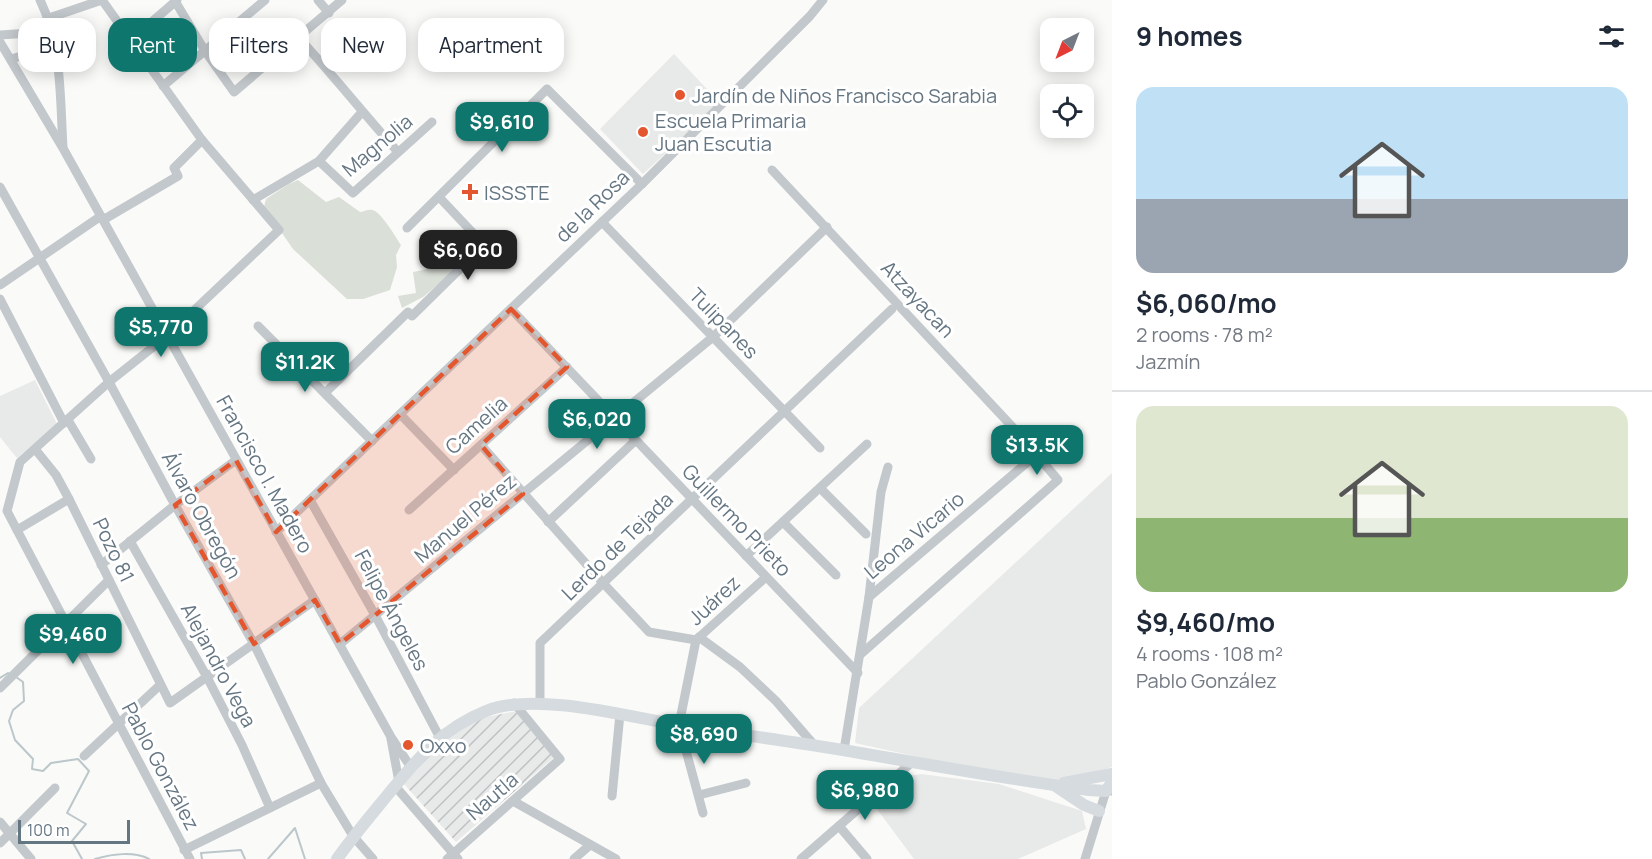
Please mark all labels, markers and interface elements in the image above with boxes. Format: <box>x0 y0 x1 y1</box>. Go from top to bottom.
chip: Buy <box>18 18 96 72</box>
chip: Rent <box>108 18 197 72</box>
chip: Filters <box>209 18 309 72</box>
chip: New <box>321 18 406 72</box>
chip: Apartment <box>418 18 564 72</box>
north arrow <box>1040 18 1094 72</box>
map controls <box>1040 18 1094 138</box>
text: 9 homes <box>1136 18 1243 54</box>
icon: filters <box>1595 20 1628 53</box>
place label: Jardín de Niños Francisco Sarabia <box>692 82 997 109</box>
button: locate <box>1040 84 1094 138</box>
marker: Jardín de Niños Francisco Sarabia <box>673 88 687 102</box>
pin: $9,610 <box>453 102 551 153</box>
place label: Escuela Primaria Juan Escutia <box>655 107 806 157</box>
street label: Magnolia <box>336 108 418 182</box>
text: $9,610 <box>469 108 535 135</box>
marker: Escuela Primaria Juan Escutia <box>636 125 650 139</box>
icon: home <box>1328 126 1436 234</box>
street label: de la Rosa <box>549 164 635 248</box>
place label: ISSSTE <box>484 179 550 206</box>
marker: ISSSTE <box>461 183 479 201</box>
pin: $6,060 <box>419 230 517 281</box>
text: $6,060 <box>433 236 503 263</box>
street label: Atzayacan <box>875 255 961 343</box>
street label: Tulipanes <box>683 282 765 364</box>
text: $6,060/mo <box>1136 285 1276 321</box>
pin: $5,770 <box>112 307 210 358</box>
text: $5,770 <box>129 313 193 340</box>
text: 2 rooms · 78 m² <box>1136 321 1273 348</box>
pin: $11.2K <box>256 342 354 393</box>
text: $11.2K <box>275 348 335 375</box>
text: Jazmín <box>1136 348 1200 375</box>
street label: Francisco I. Madero <box>210 390 320 558</box>
street label: Camelia <box>439 390 513 460</box>
pin: $6,020 <box>548 399 646 450</box>
text: $6,020 <box>562 405 632 432</box>
pin: $13.5K <box>988 425 1086 476</box>
text: $13.5K <box>1005 431 1069 458</box>
icon: home <box>1328 445 1436 553</box>
street label: Álvaro Obregón <box>156 447 248 583</box>
street label: Guillermo Prieto <box>676 458 798 582</box>
street label: Manuel Pérez <box>408 467 522 569</box>
street label: Leona Vicario <box>858 485 970 585</box>
street label: Lerdo de Tejada <box>555 486 679 606</box>
street label: Pozo 81 <box>87 513 141 587</box>
street label: Felipe Ángeles <box>349 545 435 675</box>
street label: Juárez <box>682 569 746 631</box>
street label: Alejandro Vega <box>175 598 263 732</box>
text: $9,460/mo <box>1136 604 1275 640</box>
pin: $9,460 <box>24 614 122 665</box>
text: $9,460 <box>39 620 107 647</box>
text: 4 rooms · 108 m² <box>1136 640 1283 667</box>
text: Pablo González <box>1136 667 1277 694</box>
street label: Pablo González <box>116 697 206 835</box>
pin: $8,690 <box>655 714 753 765</box>
text: $8,690 <box>670 720 738 747</box>
place label: Oxxo <box>420 732 467 759</box>
marker: Oxxo <box>401 738 415 752</box>
street label: Nautla <box>460 766 524 826</box>
pin: $6,980 <box>816 770 914 821</box>
text: $6,980 <box>831 776 899 803</box>
scale bar <box>18 817 130 844</box>
text: 100 m <box>27 819 70 841</box>

